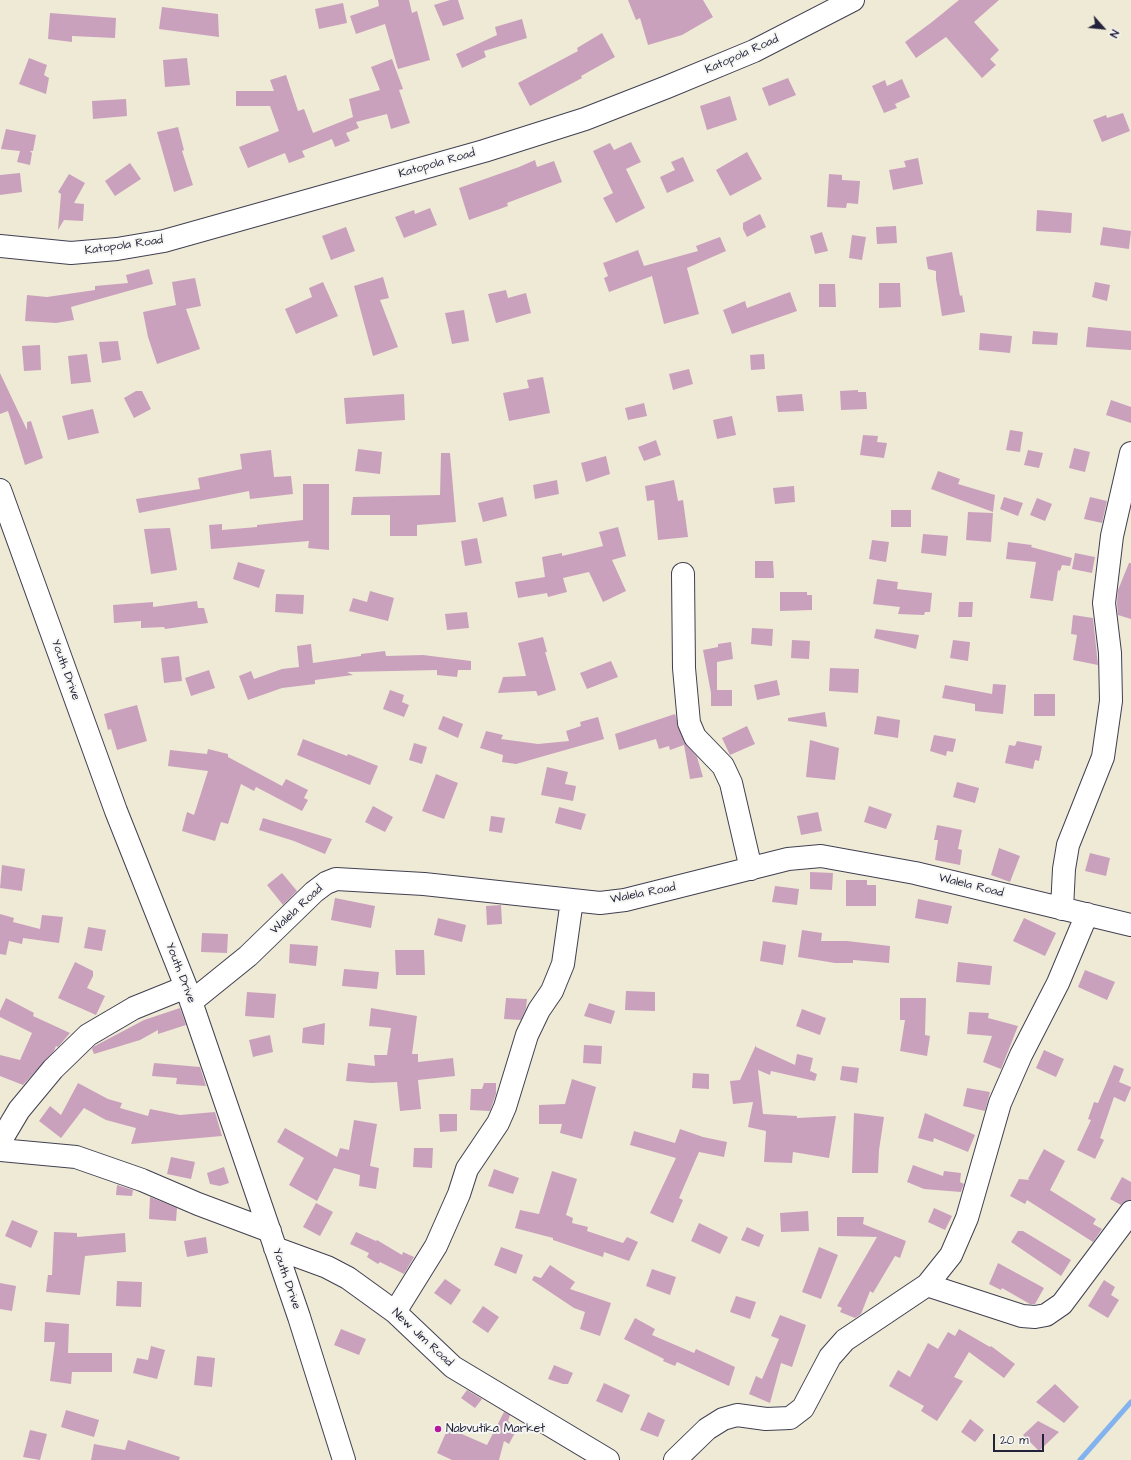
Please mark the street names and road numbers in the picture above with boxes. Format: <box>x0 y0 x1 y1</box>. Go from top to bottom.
street label: Katopola Road <box>703 32 781 78</box>
street label: Katopola Road <box>397 146 477 182</box>
street label: Katopola Road <box>84 233 164 259</box>
street label: Youth Drive <box>47 638 83 702</box>
street label: Walela Road <box>937 871 1005 901</box>
street label: Walela Road <box>609 881 677 907</box>
street label: Walela Road <box>268 882 326 938</box>
street label: Youth Drive <box>162 941 198 1005</box>
street label: Youth Drive <box>269 1247 303 1311</box>
street label: New Jim Road <box>388 1306 456 1370</box>

